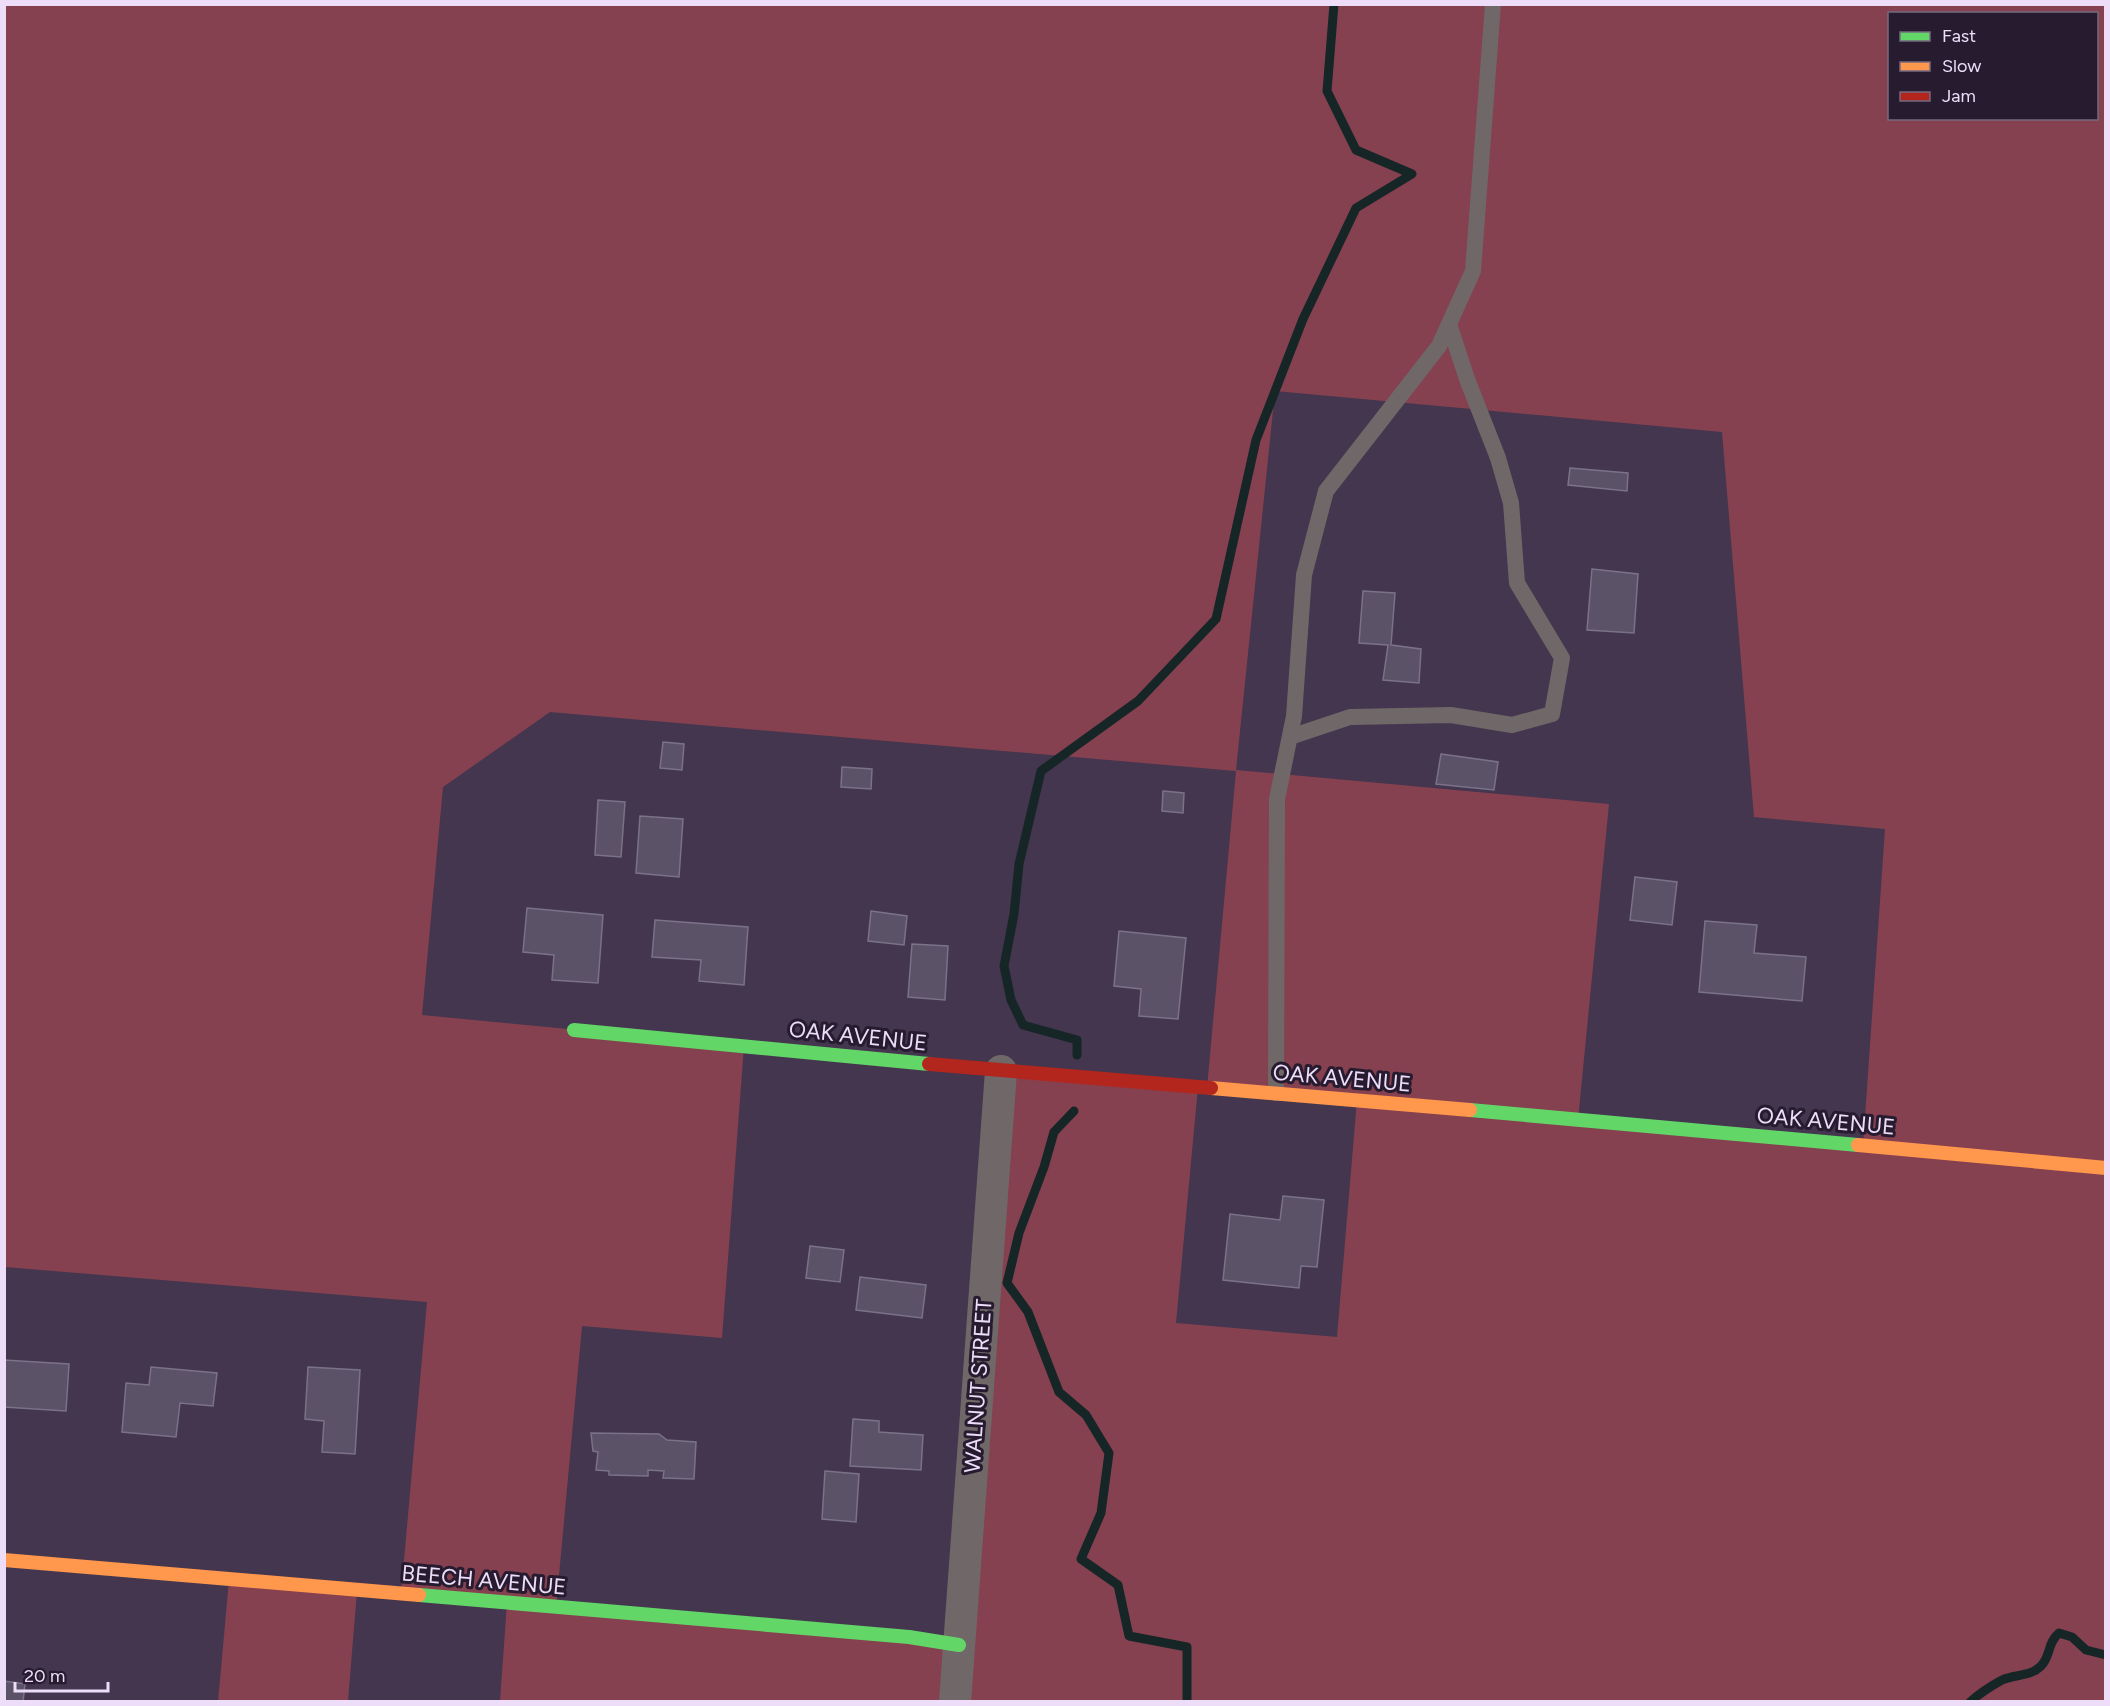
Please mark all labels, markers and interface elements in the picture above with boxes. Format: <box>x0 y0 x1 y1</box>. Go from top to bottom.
legend <box>1888 12 2098 120</box>
text: Fast <box>1942 25 1976 47</box>
text: Slow <box>1942 55 1981 77</box>
text: Jam <box>1942 85 1976 107</box>
street label: OAK AVENUE <box>788 1015 928 1057</box>
street label: OAK AVENUE <box>1272 1059 1412 1097</box>
street label: OAK AVENUE <box>1756 1102 1896 1140</box>
street label: WALNUT STREET <box>958 1298 998 1474</box>
street label: BEECH AVENUE <box>401 1559 567 1601</box>
scale bar <box>15 1655 108 1693</box>
text: 20 m <box>24 1665 65 1687</box>

